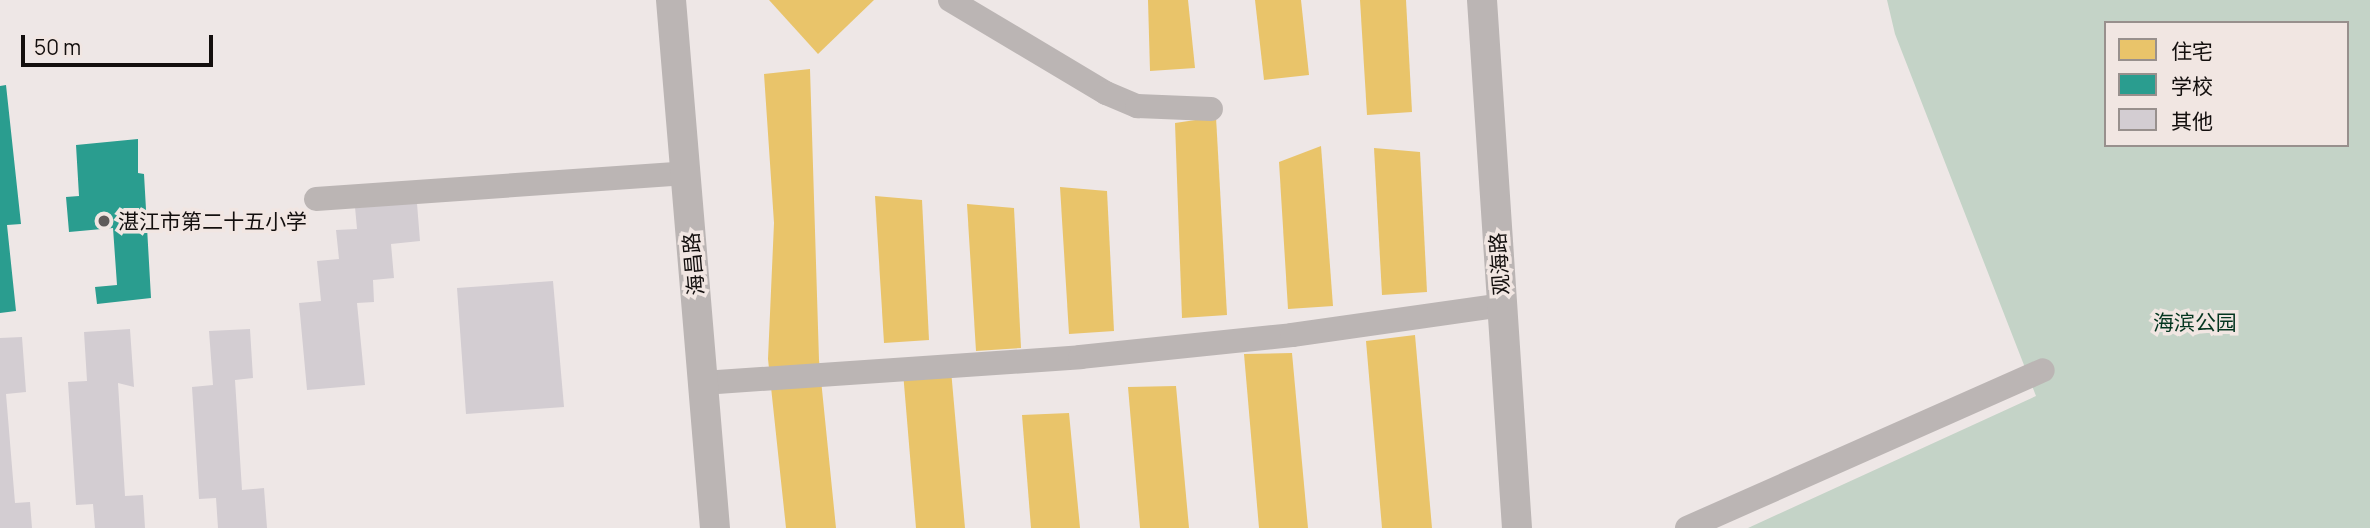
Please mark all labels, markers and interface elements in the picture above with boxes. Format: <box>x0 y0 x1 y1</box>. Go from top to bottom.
scale bar <box>24 21 217 65</box>
legend <box>2104 21 2349 147</box>
text: 50 m <box>34 33 81 61</box>
text: 住宅 <box>2171 37 2213 65</box>
text: 学校 <box>2171 72 2213 100</box>
text: 其他 <box>2171 107 2213 135</box>
place label: 湛江市第二十五小学 <box>118 208 307 234</box>
marker: 湛江市第二十五小学 <box>96 213 112 229</box>
street label: 海昌路 <box>678 232 708 296</box>
street label: 观海路 <box>1484 232 1514 296</box>
park label: 海滨公园 <box>2153 309 2237 335</box>

